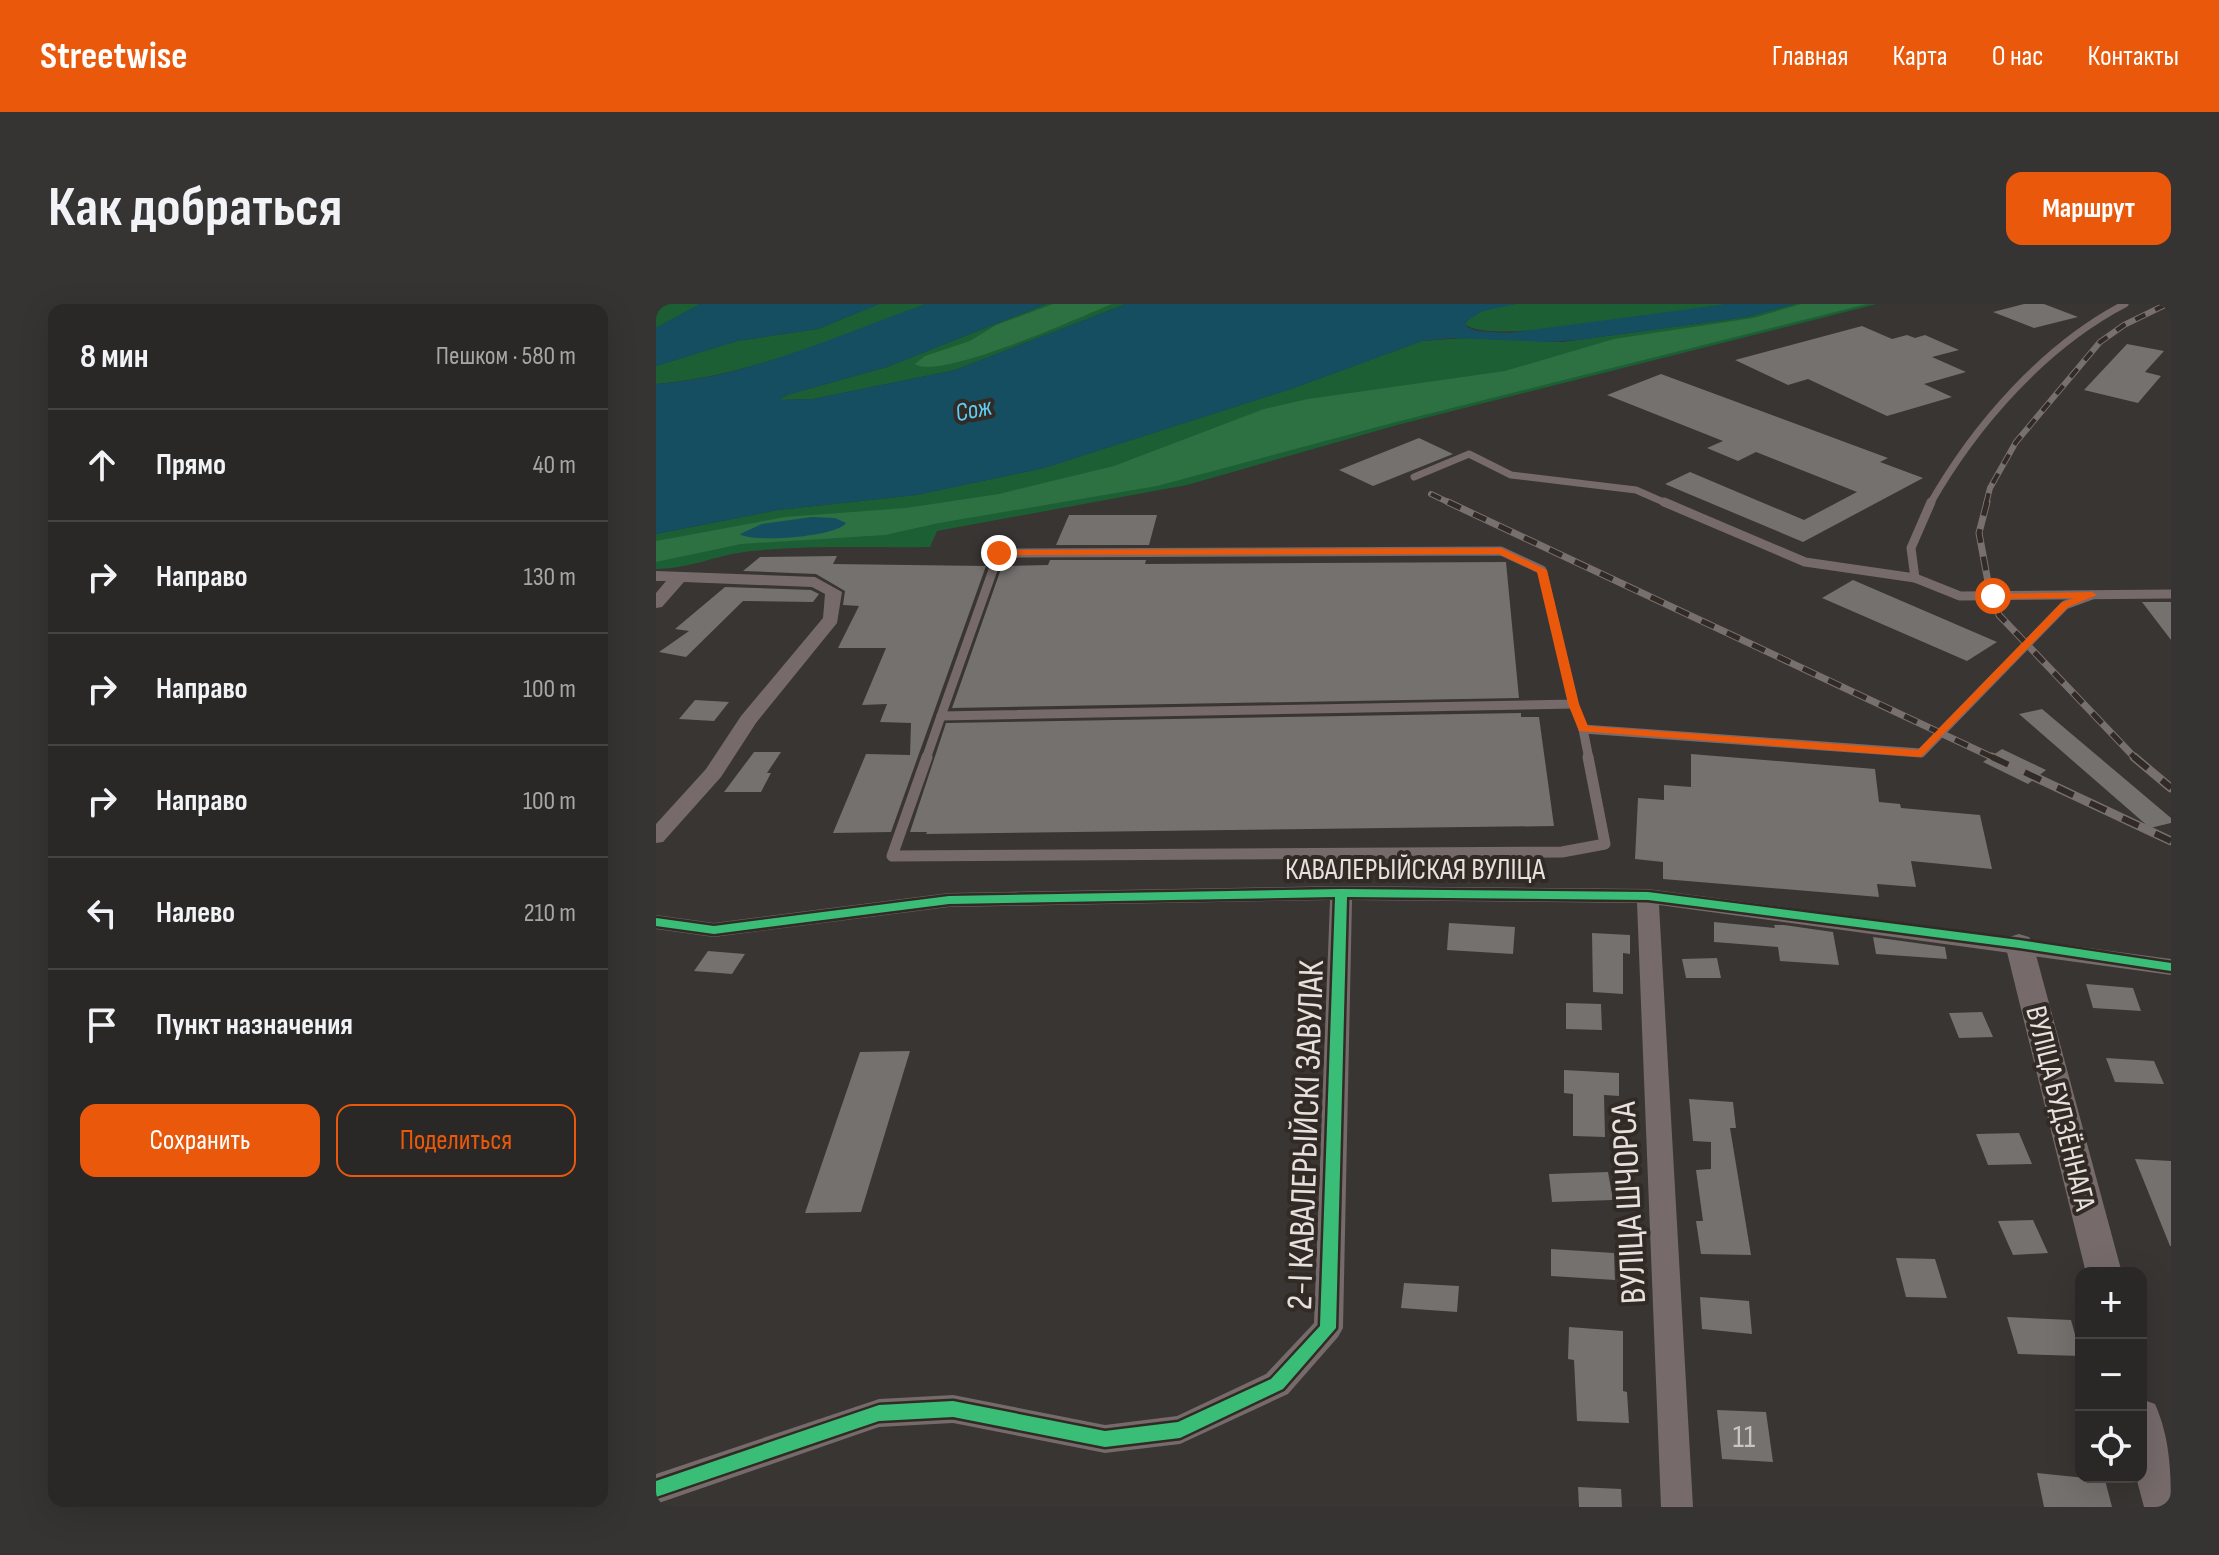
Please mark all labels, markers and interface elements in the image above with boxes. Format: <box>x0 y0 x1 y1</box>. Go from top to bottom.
text: Streetwise <box>40 34 188 79</box>
text: Главная <box>1772 40 1848 73</box>
text: Карта <box>1892 40 1948 73</box>
text: О нас <box>1992 40 2044 73</box>
text: Контакты <box>2088 40 2179 73</box>
button: Маршрут <box>2006 172 2171 245</box>
text: Как добраться <box>48 175 342 242</box>
text: 8 мин <box>80 336 149 377</box>
text: Пешком · 580 m <box>436 341 576 372</box>
water label: Сож <box>952 391 996 429</box>
icon: ahead <box>80 443 124 487</box>
text: Прямо <box>156 447 226 483</box>
text: 40 m <box>533 450 576 481</box>
route end <box>981 535 1017 571</box>
icon: right <box>80 555 124 599</box>
text: Направо <box>156 559 248 595</box>
text: 130 m <box>524 562 576 593</box>
route start <box>1975 578 2011 614</box>
icon: right <box>80 667 124 711</box>
text: Направо <box>156 671 248 707</box>
text: 100 m <box>523 674 576 705</box>
icon: right <box>80 779 124 823</box>
text: Направо <box>156 783 248 819</box>
text: 100 m <box>523 786 576 817</box>
street label: КАВАЛЕРЫЙСКАЯ ВУЛІЦА <box>1285 852 1545 888</box>
icon: left <box>80 891 124 935</box>
text: Налево <box>156 895 235 931</box>
text: 210 m <box>524 898 576 929</box>
street label: 2-І КАВАЛЕРЫЙСКІ ЗАВУЛАК <box>1279 959 1334 1311</box>
street label: ВУЛІЦА БУДЗЁННАГА <box>2017 1002 2103 1214</box>
icon: arrive <box>80 1003 124 1047</box>
text: Пункт назначения <box>156 1007 353 1043</box>
street label: ВУЛІЦА ШЧОРСА <box>1603 1100 1656 1305</box>
button: Сохранить <box>80 1104 320 1177</box>
button: Поделиться <box>336 1104 576 1177</box>
map controls <box>2075 1267 2147 1483</box>
button: + <box>2075 1267 2147 1339</box>
button: − <box>2075 1339 2147 1411</box>
button: locate <box>2075 1411 2147 1483</box>
house number: 11 <box>1733 1418 1755 1457</box>

